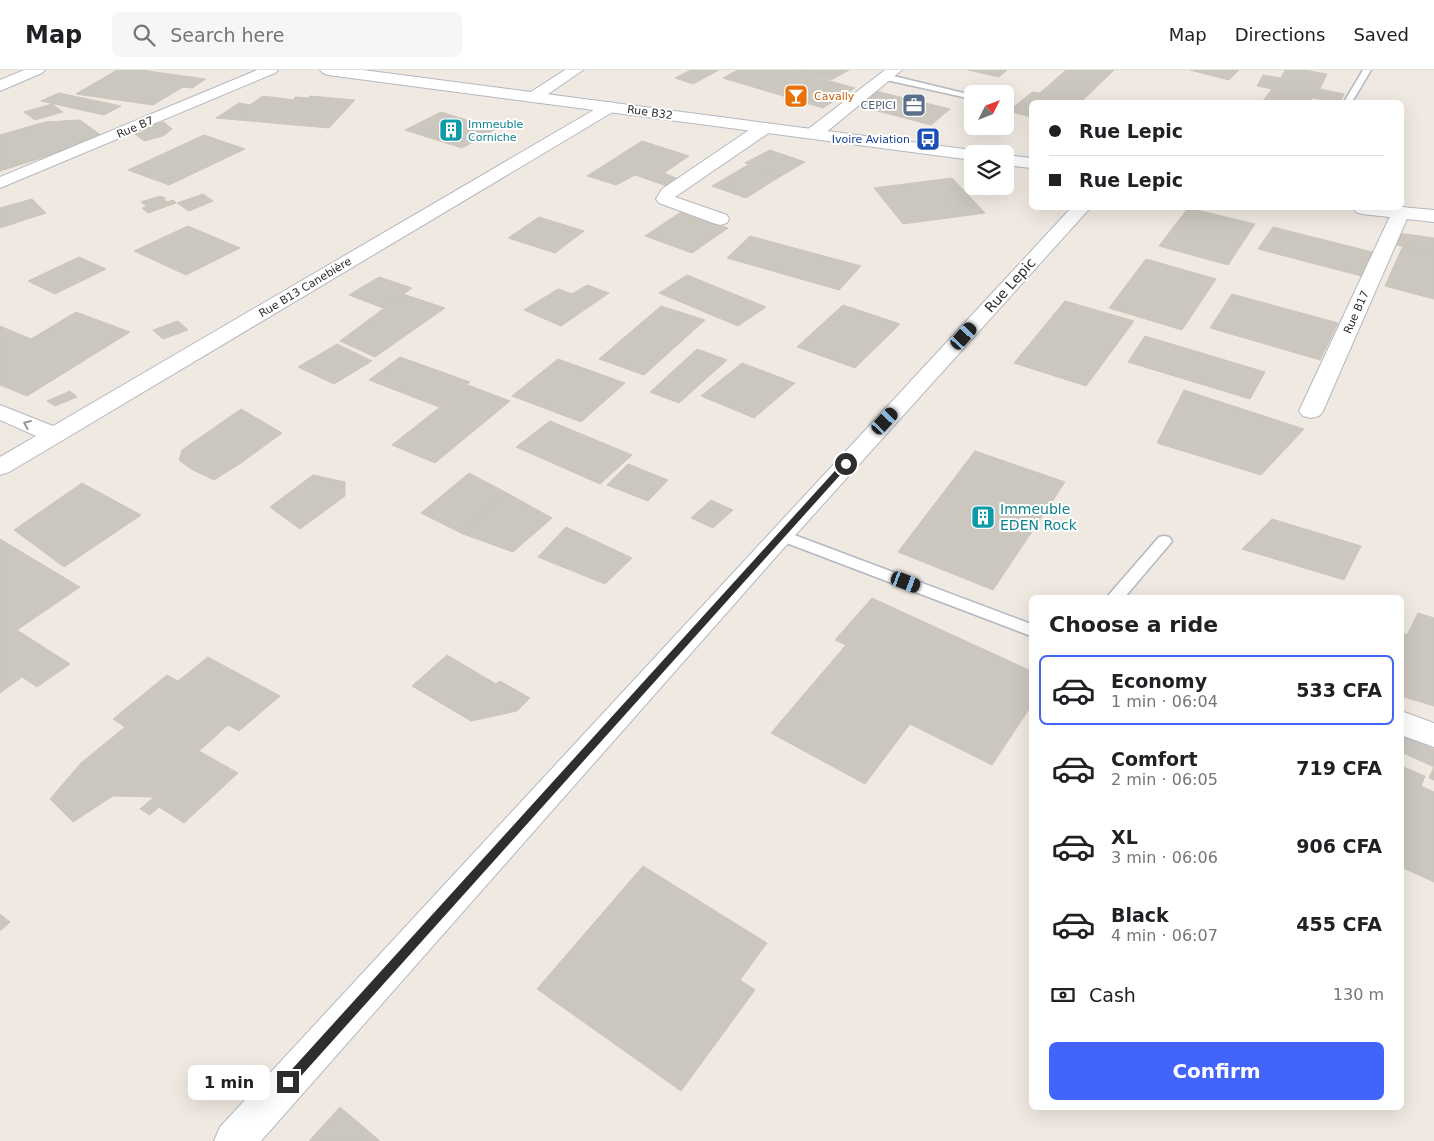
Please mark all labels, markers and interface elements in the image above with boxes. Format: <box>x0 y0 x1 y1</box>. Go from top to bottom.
search box <box>112 12 462 57</box>
text: Map <box>25 21 82 49</box>
icon: search <box>130 21 158 49</box>
text: Search here <box>170 24 284 46</box>
text: Map <box>1169 24 1207 45</box>
text: Directions <box>1235 24 1325 45</box>
text: Saved <box>1353 24 1409 45</box>
bar icon: Cavally <box>783 83 809 109</box>
north arrow <box>964 85 1014 135</box>
map controls <box>964 85 1014 195</box>
place label: Cavally <box>814 90 855 103</box>
office icon: CEPICI <box>901 92 927 118</box>
place label: CEPICI <box>861 99 896 112</box>
street label: Rue B32 <box>626 103 674 122</box>
street label: Rue B7 <box>115 114 156 141</box>
building icon: Immeuble Corniche <box>438 117 464 143</box>
place label: Immeuble Corniche <box>468 118 523 144</box>
text: Rue Lepic <box>1079 120 1183 142</box>
bus stop icon: Ivoire Aviation <box>915 126 941 152</box>
place label: Ivoire Aviation <box>832 133 910 146</box>
button: layers <box>964 145 1014 195</box>
text: Rue Lepic <box>1079 169 1183 191</box>
street label: Rue Lepic <box>981 254 1039 316</box>
street label: Rue B13 Canebière <box>257 255 354 320</box>
street label: Rue B17 <box>1341 289 1372 336</box>
car <box>948 320 979 352</box>
car <box>869 405 900 437</box>
one-way arrow <box>24 419 32 429</box>
route start <box>835 453 857 475</box>
place label: Immeuble EDEN Rock <box>1000 501 1078 533</box>
building icon: Immeuble EDEN Rock <box>970 504 996 530</box>
car <box>889 570 922 594</box>
text: Choose a ride <box>1049 612 1218 637</box>
icon: car <box>1051 668 1096 713</box>
text: Economy <box>1111 670 1207 692</box>
text: 533 CFA <box>1296 679 1382 701</box>
text: 1 min · 06:04 <box>1111 692 1218 711</box>
icon: car <box>1051 746 1096 791</box>
text: Comfort <box>1111 748 1198 770</box>
text: 719 CFA <box>1296 757 1382 779</box>
text: 2 min · 06:05 <box>1111 770 1218 789</box>
icon: car <box>1051 824 1096 869</box>
text: XL <box>1111 826 1138 848</box>
text: 906 CFA <box>1296 835 1382 857</box>
text: 3 min · 06:06 <box>1111 848 1218 867</box>
icon: car <box>1051 902 1096 947</box>
text: Black <box>1111 904 1169 926</box>
text: 455 CFA <box>1296 913 1382 935</box>
text: 4 min · 06:07 <box>1111 926 1218 945</box>
icon: cash <box>1049 981 1077 1009</box>
text: Cash <box>1089 984 1136 1006</box>
text: 130 m <box>1333 985 1384 1004</box>
button: Confirm <box>1049 1042 1384 1100</box>
callout: 1 min <box>188 1064 270 1100</box>
route end <box>277 1071 299 1093</box>
text: 1 min <box>204 1073 254 1092</box>

